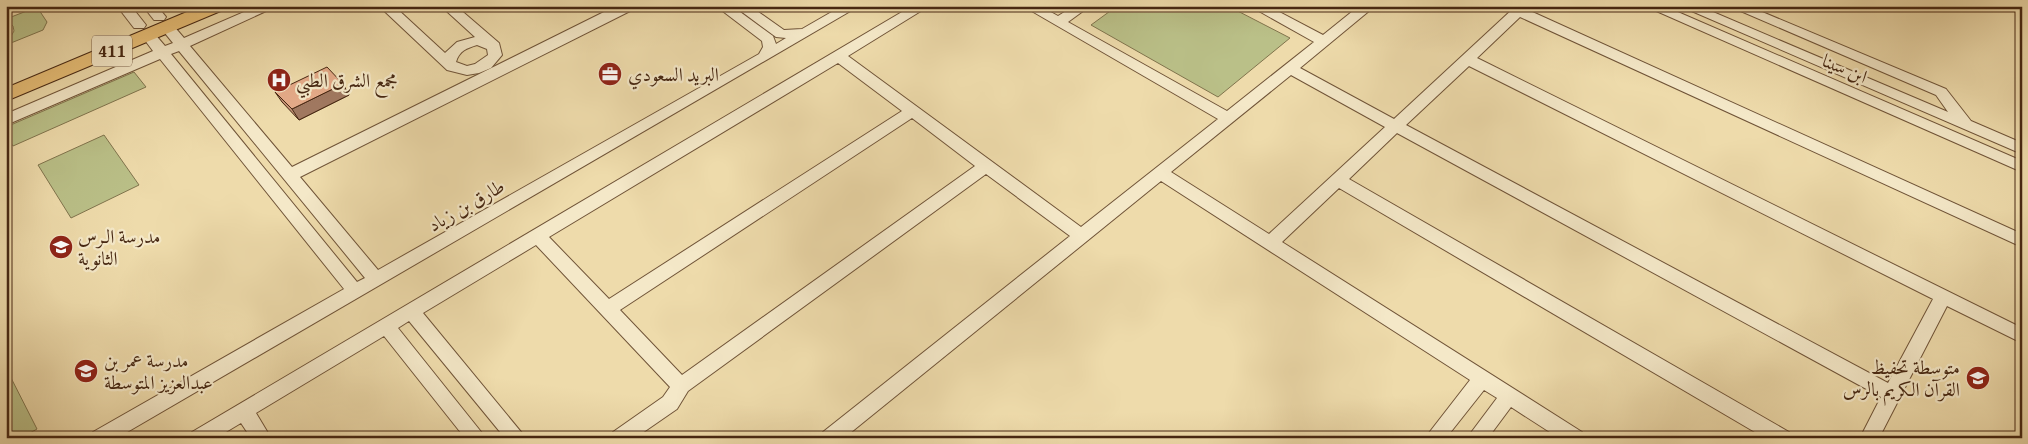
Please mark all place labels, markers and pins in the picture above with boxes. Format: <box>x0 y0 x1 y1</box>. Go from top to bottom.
place label: البريد السعودي <box>628 60 719 90</box>
office icon: البريد السعودي <box>597 61 623 87</box>
place label: مجمع الشرق الطبي <box>296 66 398 99</box>
hospital icon: مجمع الشرق الطبي <box>266 67 292 93</box>
place label: مدرسة الـرس الثانوية <box>78 222 160 272</box>
school or university icon: مدرسة الـرس الثانوية <box>48 234 74 260</box>
place label: مدرسة عمر بن عبدالعزيز المتوسطة <box>104 346 213 396</box>
place label: متوسطة تحفيظ القرآن الكريم بالرس <box>1843 353 1960 406</box>
school or university icon: مدرسة عمر بن عبدالعزيز المتوسطة <box>73 358 99 384</box>
school or university icon: متوسطة تحفيظ القرآن الكريم بالرس <box>1965 365 1991 391</box>

